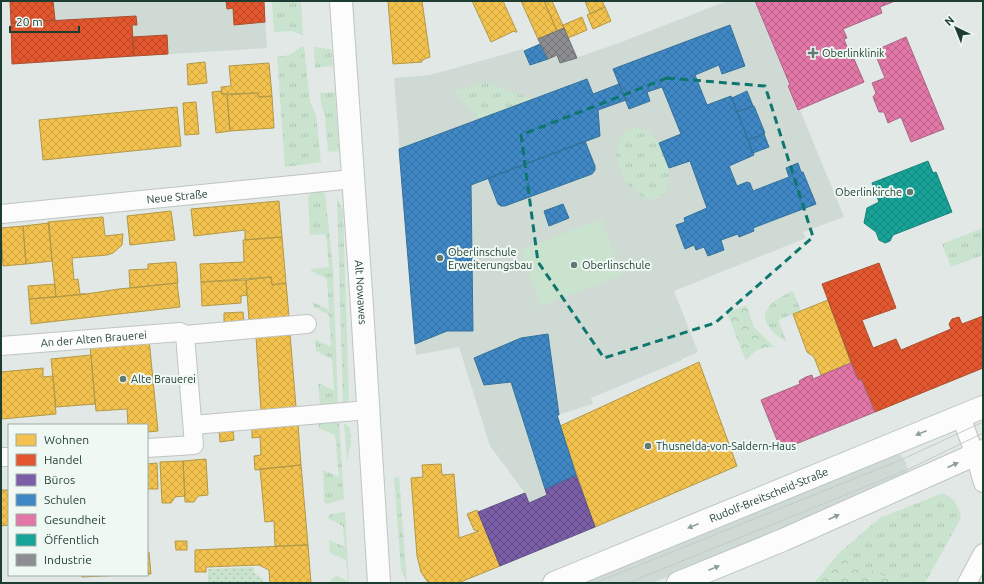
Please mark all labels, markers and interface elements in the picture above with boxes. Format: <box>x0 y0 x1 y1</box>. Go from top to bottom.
scale bar <box>10 8 79 34</box>
north arrow <box>936 8 976 48</box>
text: N <box>942 13 956 28</box>
text: 20 m <box>16 15 43 28</box>
marker: Oberlinklinik <box>807 47 819 59</box>
place label: Oberlinklinik <box>822 47 885 59</box>
place label: Oberlinkirche <box>835 186 902 198</box>
street label: Neue Straße <box>146 187 208 205</box>
marker: Oberlinkirche <box>905 187 915 197</box>
place label: Oberlinschule Erweiterungsbau <box>448 246 532 271</box>
marker: Oberlinschule Erweiterungsbau <box>435 253 445 263</box>
place label: Oberlinschule <box>582 259 650 271</box>
street label: Alt Nowawes <box>353 260 369 325</box>
marker: Oberlinschule <box>569 260 579 270</box>
street label: An der Alten Brauerei <box>40 329 147 349</box>
place label: Alte Brauerei <box>131 373 196 385</box>
marker: Alte Brauerei <box>118 374 128 384</box>
legend <box>8 424 148 576</box>
one-way arrow <box>916 430 927 436</box>
text: Wohnen <box>44 433 89 446</box>
place label: Thusnelda-von-Saldern-Haus <box>656 440 796 452</box>
marker: Thusnelda-von-Saldern-Haus <box>643 441 653 451</box>
text: Handel <box>44 453 82 466</box>
one-way arrow <box>947 462 959 468</box>
street label: Rudolf-Breitscheid-Straße <box>707 465 830 525</box>
text: Büros <box>44 473 75 486</box>
text: Schulen <box>44 493 86 506</box>
text: Gesundheit <box>44 513 106 526</box>
one-way arrow <box>828 514 840 521</box>
one-way arrow <box>687 524 699 530</box>
text: Öffentlich <box>44 533 99 546</box>
text: Industrie <box>44 553 92 566</box>
one-way arrow <box>709 565 721 571</box>

